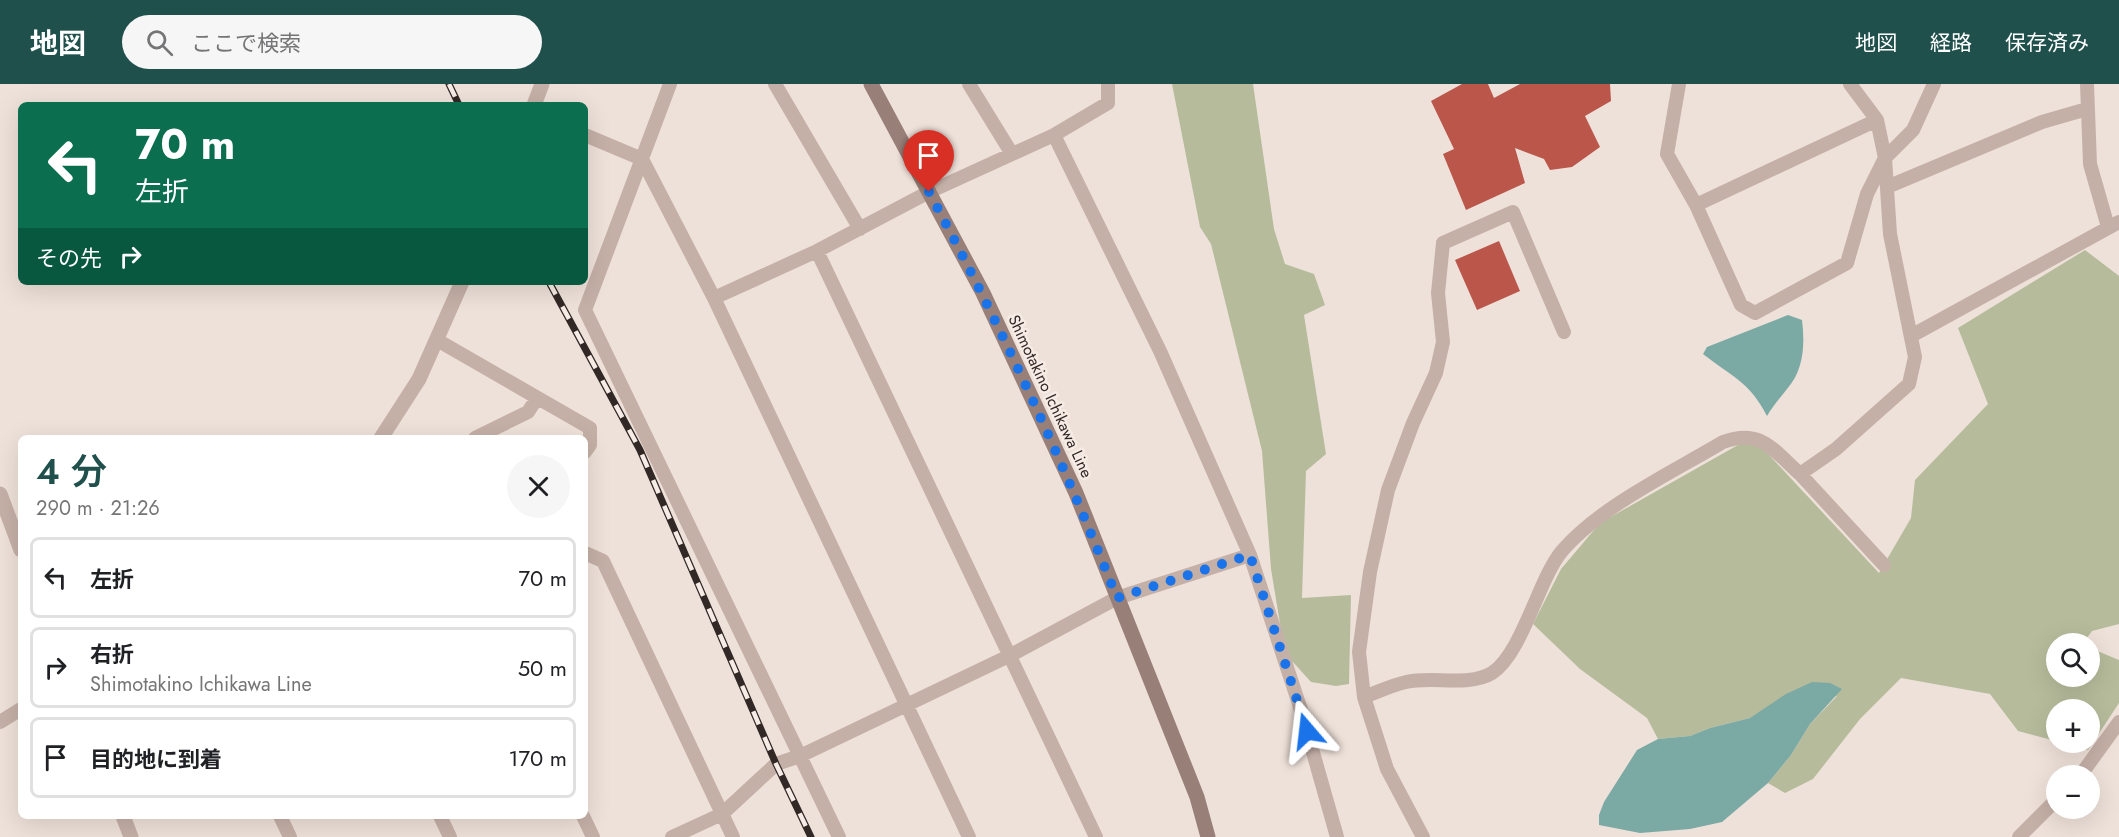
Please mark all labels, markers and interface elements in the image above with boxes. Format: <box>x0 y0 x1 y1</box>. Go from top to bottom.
search box <box>122 15 542 69</box>
text: 地図 <box>30 23 86 64</box>
icon: search <box>143 26 176 59</box>
text: ここで検索 <box>191 27 301 59</box>
text: 地図 <box>1855 28 1897 58</box>
text: 経路 <box>1930 28 1972 58</box>
text: 保存済み <box>2005 28 2089 58</box>
text: 70 m <box>135 114 235 175</box>
icon: left <box>36 126 114 204</box>
pin <box>903 130 954 192</box>
icon: arrive <box>912 139 945 172</box>
text: 左折 <box>135 172 189 211</box>
icon: right <box>114 240 147 273</box>
text: その先 <box>36 242 102 274</box>
street label: Shimotakino Ichikawa Line <box>1003 311 1098 481</box>
text: 4 分 <box>36 445 107 497</box>
button: close <box>507 455 570 518</box>
text: 290 m · 21:26 <box>36 494 160 523</box>
icon: left <box>39 561 72 594</box>
text: 70 m <box>518 562 567 594</box>
text: 左折 <box>90 563 134 595</box>
map controls <box>2046 633 2100 819</box>
button: search <box>2046 633 2100 687</box>
text: 右折 <box>90 638 134 670</box>
icon: right <box>39 651 72 684</box>
text: 50 m <box>518 652 567 684</box>
text: Shimotakino Ichikawa Line <box>90 670 312 699</box>
position arrow <box>1275 699 1339 763</box>
button: + <box>2046 699 2100 753</box>
icon: arrive <box>39 741 72 774</box>
text: 170 m <box>509 742 567 774</box>
text: 目的地に到着 <box>90 743 222 775</box>
button: − <box>2046 765 2100 819</box>

